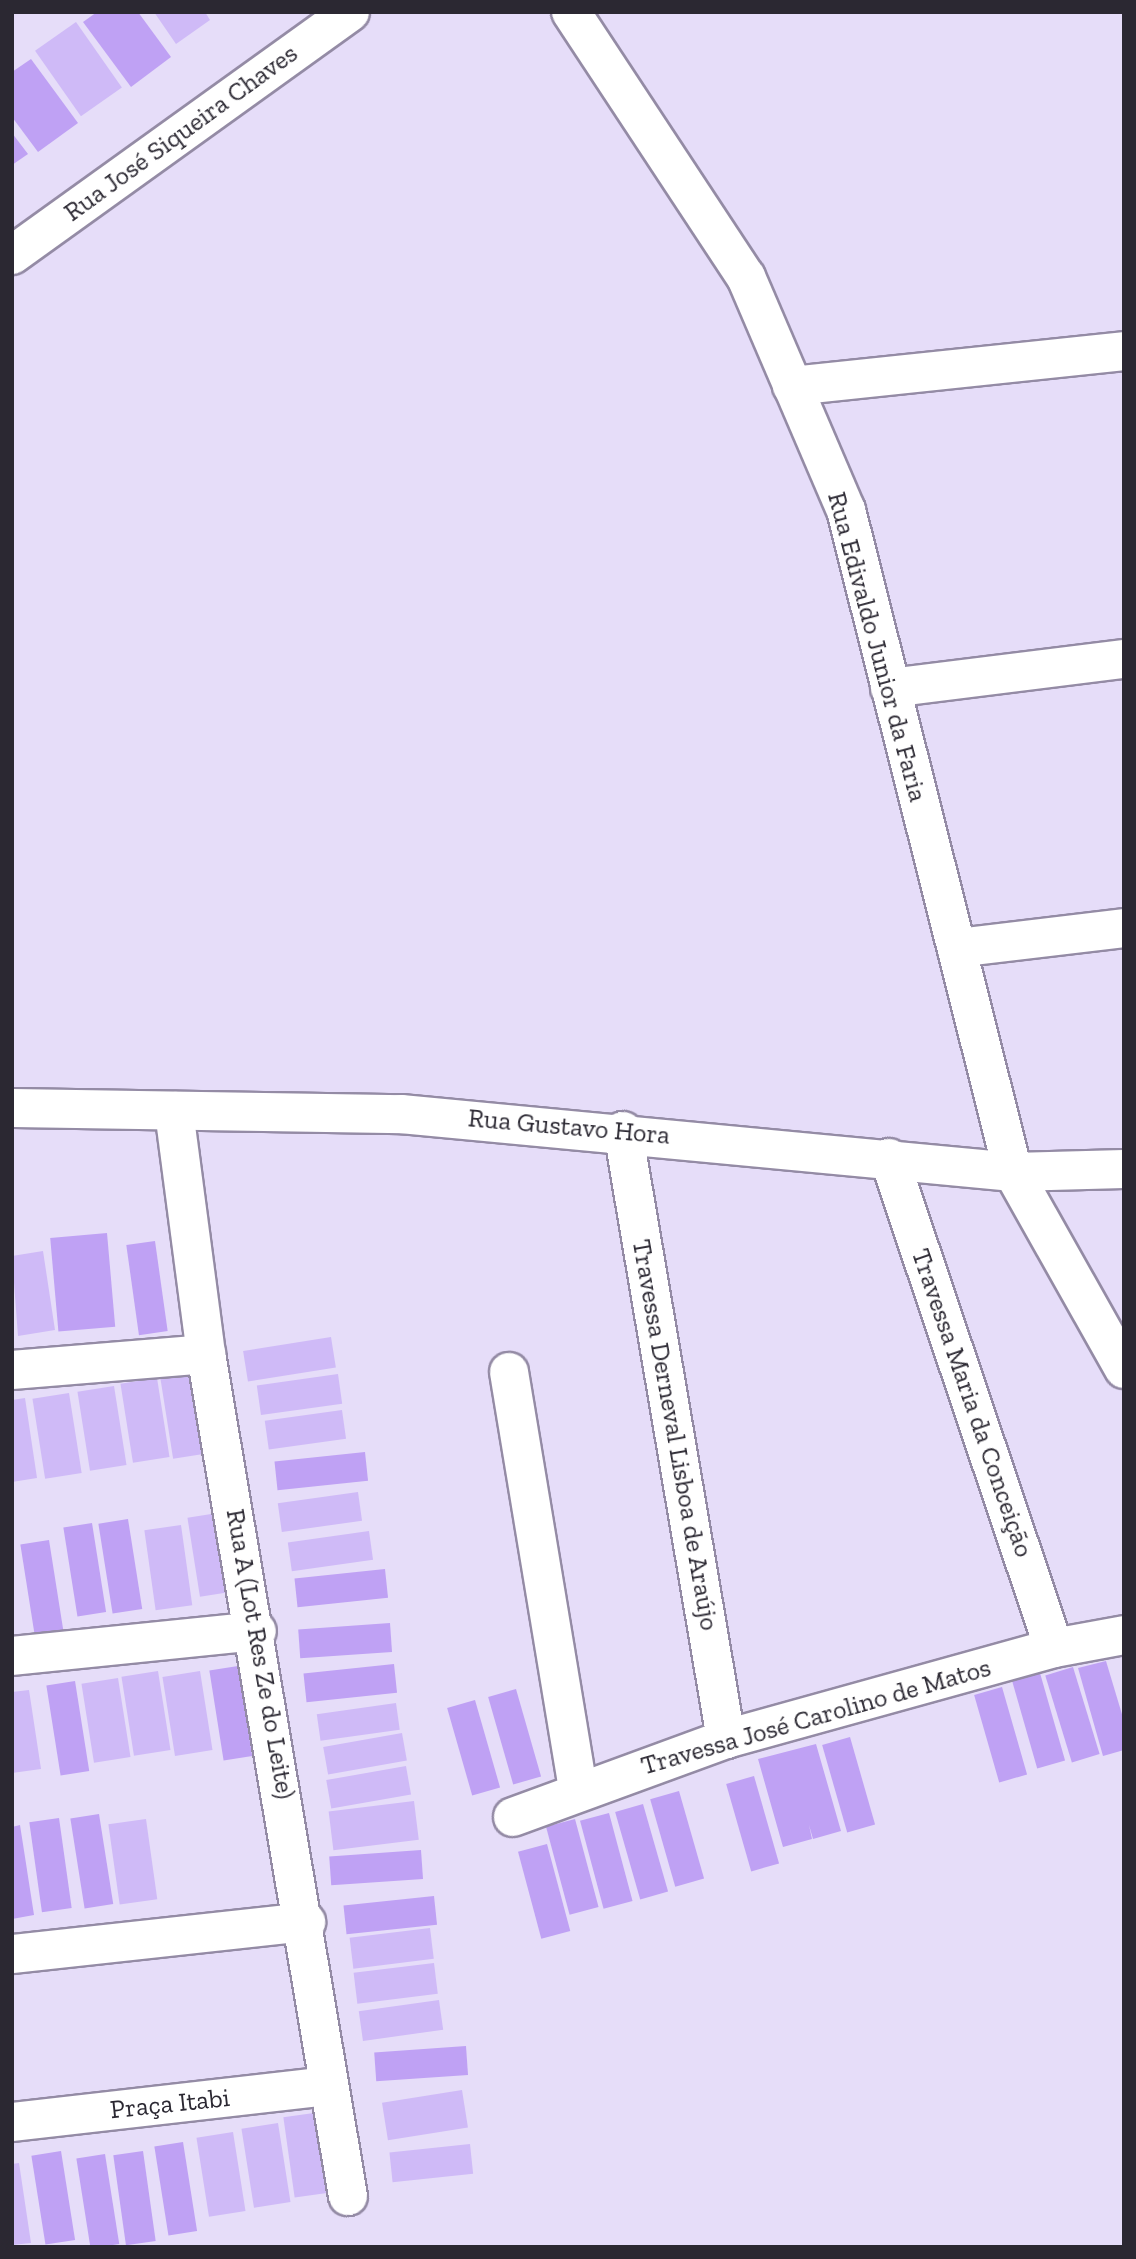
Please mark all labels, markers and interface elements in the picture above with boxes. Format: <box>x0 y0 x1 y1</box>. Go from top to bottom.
street label: Rua José Siqueira Chaves <box>58 38 304 228</box>
street label: Rua Edivaldo Junior da Faria <box>820 488 934 806</box>
street label: Rua Gustavo Hora <box>467 1103 671 1151</box>
street label: Travessa Derneval Lisboa de Araújo <box>625 1237 725 1633</box>
street label: Travessa Maria da Conceição <box>905 1245 1039 1561</box>
street label: Rua A (Lot Res Ze do Leite) <box>219 1506 301 1802</box>
street label: Travessa José Carolino de Matos <box>637 1652 995 1782</box>
street label: Praça Itabi <box>109 2082 231 2126</box>

